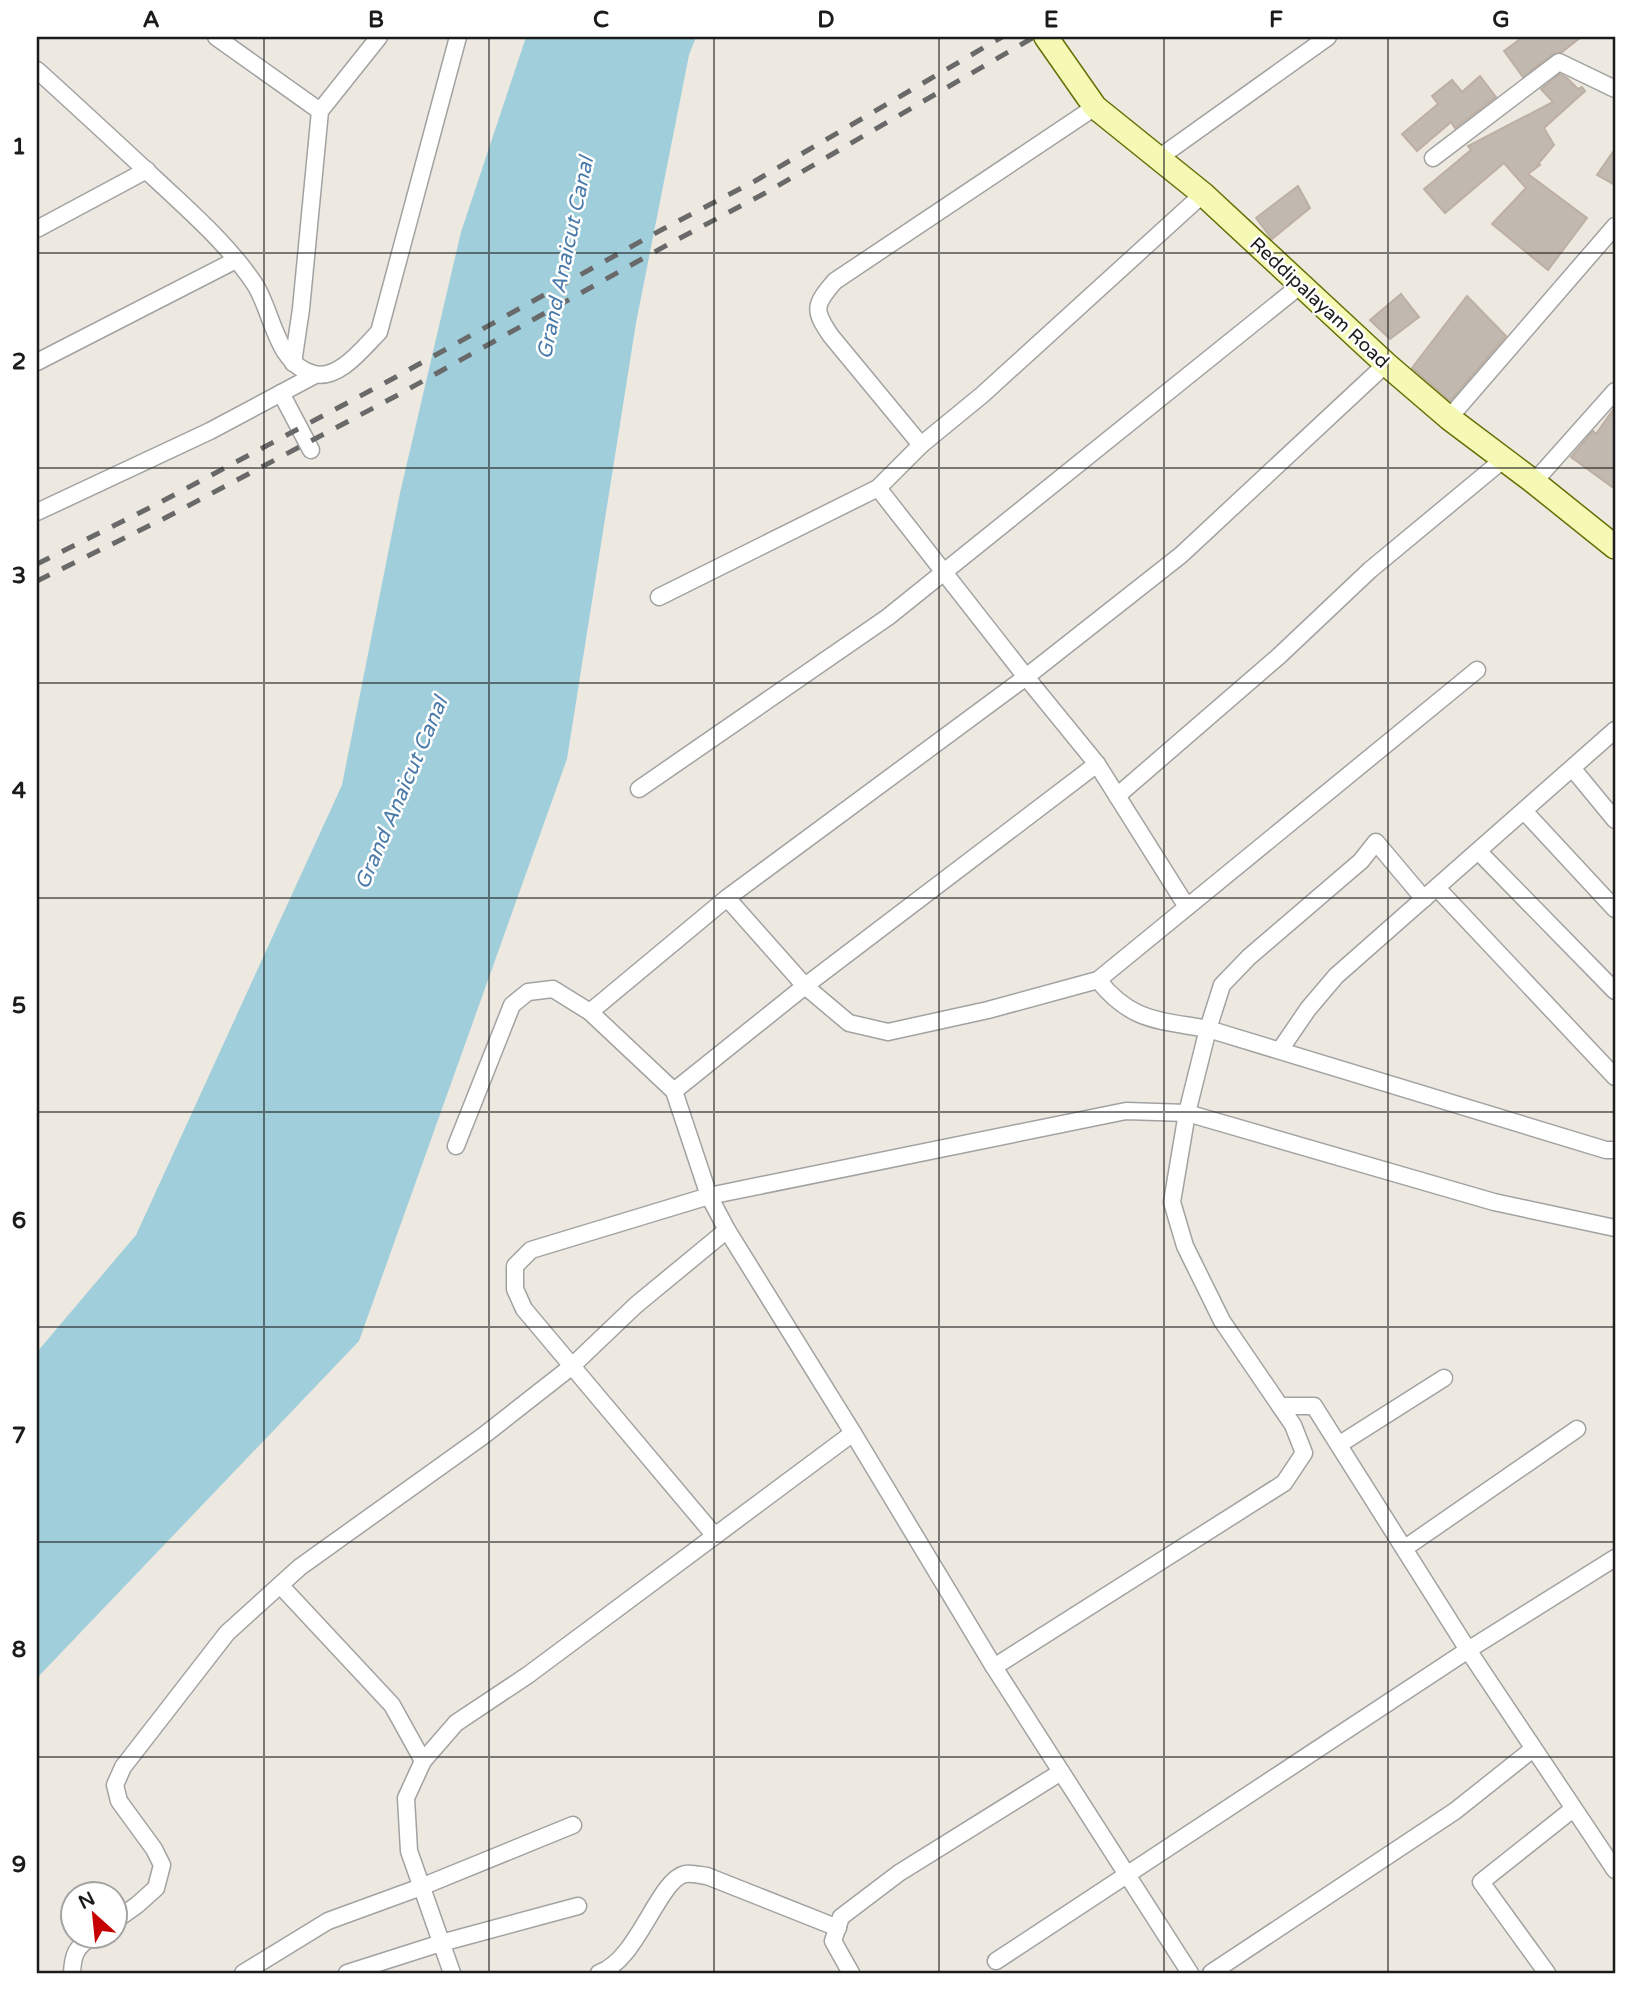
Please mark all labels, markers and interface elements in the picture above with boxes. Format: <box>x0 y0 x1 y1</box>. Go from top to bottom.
text: A <box>142 6 160 34</box>
text: B <box>368 6 384 34</box>
text: C <box>593 6 609 34</box>
text: D <box>817 6 835 34</box>
text: E <box>1044 6 1058 34</box>
text: F <box>1269 6 1283 34</box>
text: G <box>1492 6 1510 34</box>
text: 1 <box>12 133 26 161</box>
water label: Grand Anaicut Canal <box>532 152 600 362</box>
street label: Reddipalayam Road <box>1245 233 1393 373</box>
text: 2 <box>12 348 26 376</box>
text: 3 <box>12 562 26 590</box>
water label: Grand Anaicut Canal <box>350 691 454 893</box>
text: 4 <box>12 777 27 805</box>
text: 5 <box>12 992 26 1020</box>
text: 6 <box>12 1207 26 1235</box>
text: 7 <box>12 1422 26 1450</box>
text: 8 <box>12 1636 26 1664</box>
text: 9 <box>12 1851 26 1879</box>
north arrow <box>60 1881 130 1951</box>
text: N <box>75 1887 99 1914</box>

